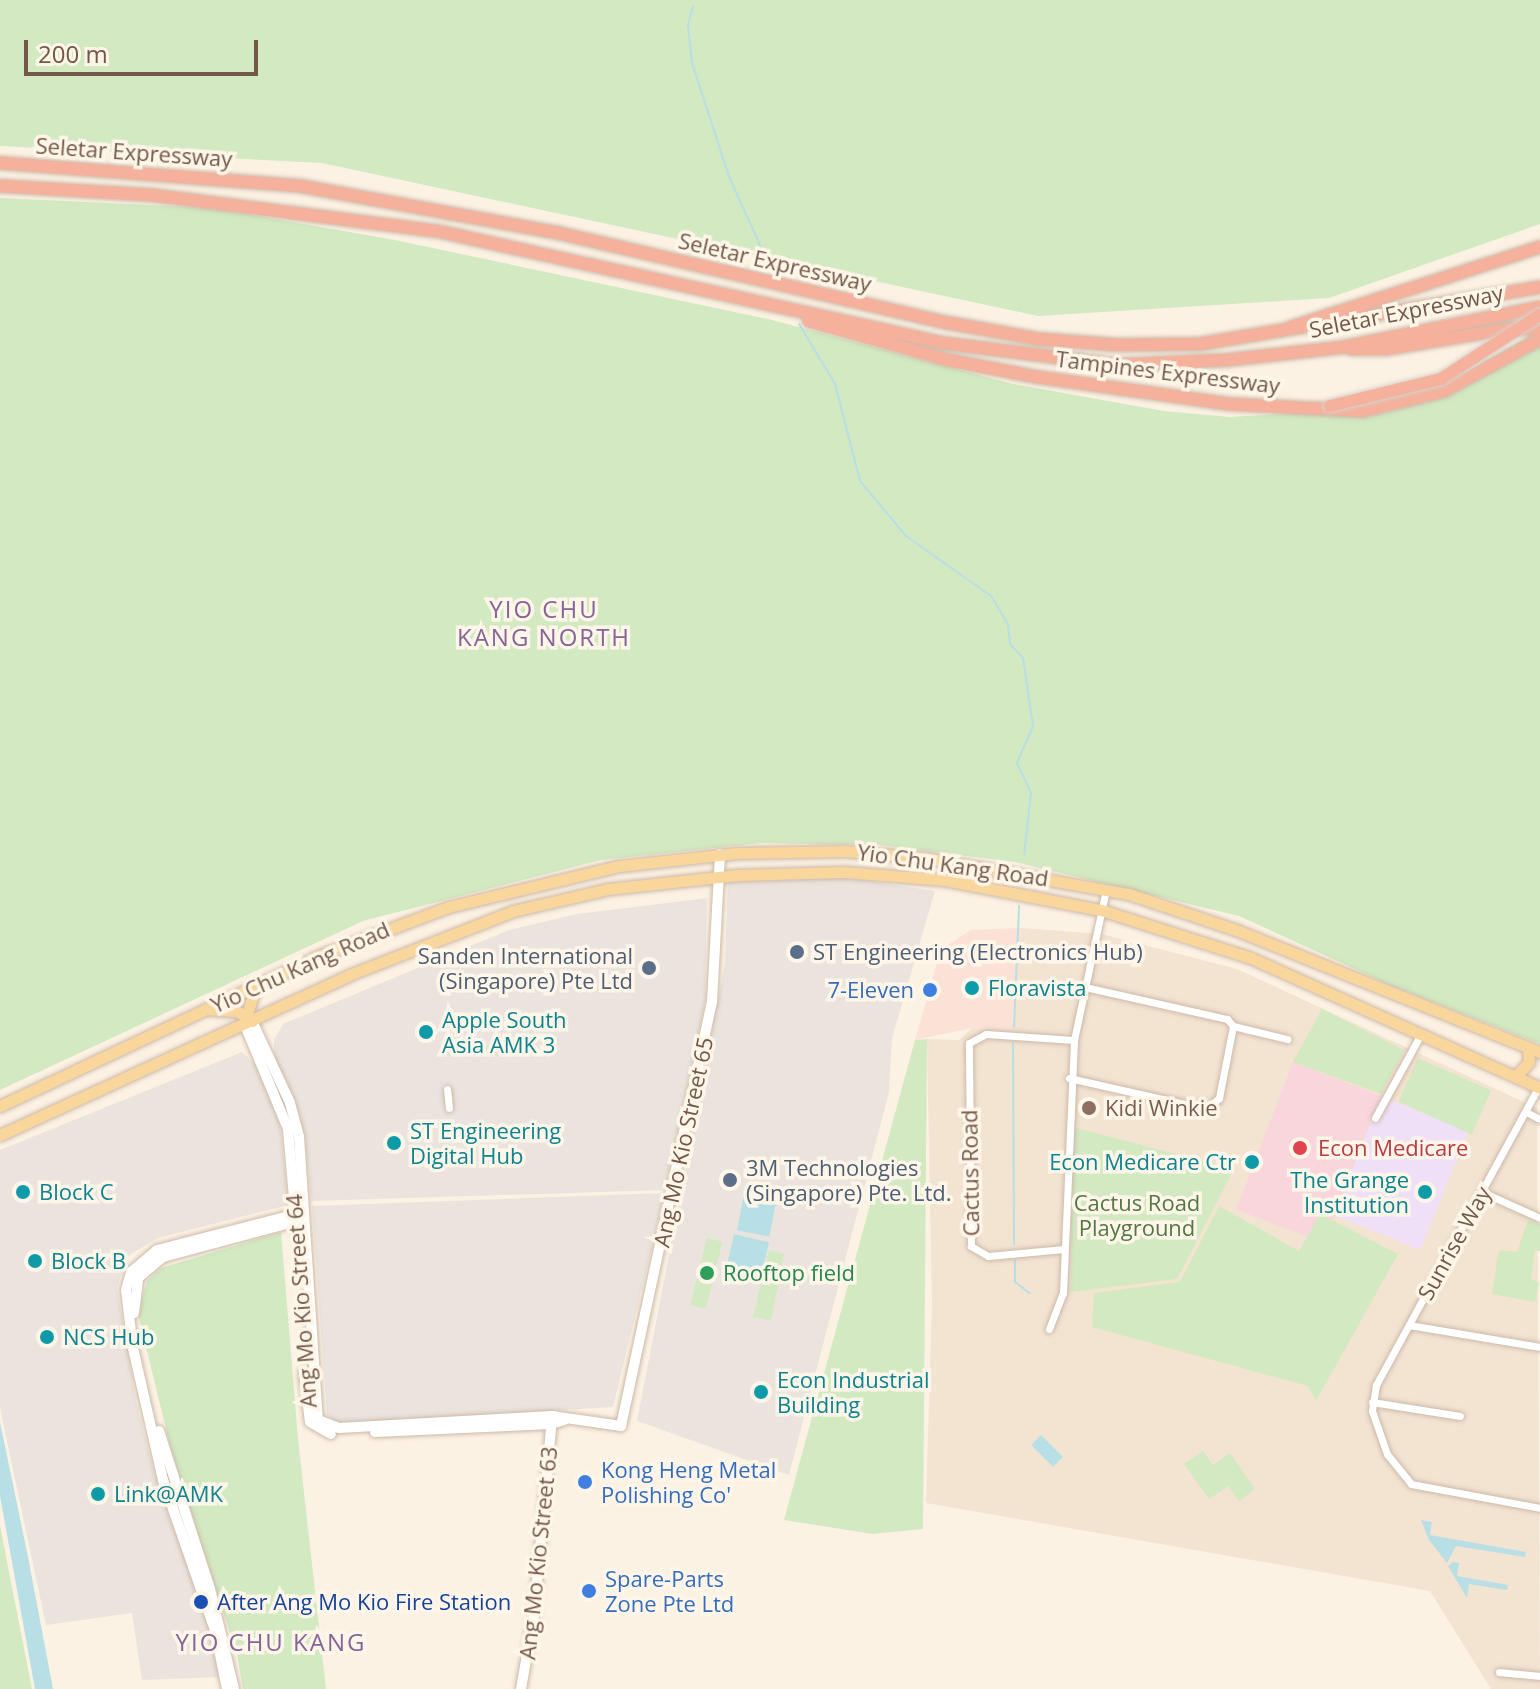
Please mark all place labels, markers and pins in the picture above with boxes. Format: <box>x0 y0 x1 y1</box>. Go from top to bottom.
place label: ST Engineering (Electronics Hub) <box>813 939 1143 965</box>
place label: Sanden International (Singapore) Pte Ltd <box>418 942 633 994</box>
marker: ST Engineering (Electronics Hub) <box>788 943 806 961</box>
marker: Sanden International (Singapore) Pte Ltd <box>640 959 658 977</box>
place label: Floravista <box>988 975 1086 1001</box>
place label: 7-Eleven <box>827 977 914 1003</box>
marker: Floravista <box>963 979 981 997</box>
marker: 7-Eleven <box>921 981 939 999</box>
place label: Apple South Asia AMK 3 <box>442 1006 567 1058</box>
marker: Apple South Asia AMK 3 <box>417 1023 435 1041</box>
place label: Kidi Winkie <box>1105 1095 1218 1121</box>
marker: Kidi Winkie <box>1080 1099 1098 1117</box>
place label: ST Engineering Digital Hub <box>410 1117 561 1168</box>
marker: ST Engineering Digital Hub <box>385 1134 403 1152</box>
place label: Econ Medicare <box>1318 1135 1468 1161</box>
marker: Econ Medicare <box>1289 1137 1311 1159</box>
place label: Econ Medicare Ctr <box>1049 1149 1236 1175</box>
marker: Econ Medicare Ctr <box>1243 1153 1261 1171</box>
place label: 3M Technologies (Singapore) Pte. Ltd. <box>746 1154 951 1206</box>
place label: The Grange Institution <box>1290 1166 1409 1218</box>
marker: 3M Technologies (Singapore) Pte. Ltd. <box>721 1171 739 1189</box>
place label: Block C <box>39 1179 114 1205</box>
marker: Block C <box>14 1183 32 1201</box>
marker: The Grange Institution <box>1416 1183 1434 1201</box>
place label: Block B <box>51 1248 126 1274</box>
marker: Block B <box>26 1252 44 1270</box>
place label: Rooftop field <box>723 1260 855 1286</box>
marker: Rooftop field <box>698 1264 716 1282</box>
place label: NCS Hub <box>63 1324 154 1350</box>
marker: NCS Hub <box>38 1328 56 1346</box>
place label: Econ Industrial Building <box>777 1366 929 1418</box>
marker: Econ Industrial Building <box>752 1383 770 1401</box>
place label: Kong Heng Metal Polishing Co' <box>601 1456 776 1508</box>
marker: Kong Heng Metal Polishing Co' <box>576 1473 594 1491</box>
place label: Link@AMK <box>114 1481 223 1507</box>
marker: Link@AMK <box>89 1485 107 1503</box>
place label: Spare-Parts Zone Pte Ltd <box>605 1565 734 1616</box>
marker: Spare-Parts Zone Pte Ltd <box>580 1582 598 1600</box>
place label: After Ang Mo Kio Fire Station <box>217 1589 511 1615</box>
marker: After Ang Mo Kio Fire Station <box>192 1593 210 1611</box>

